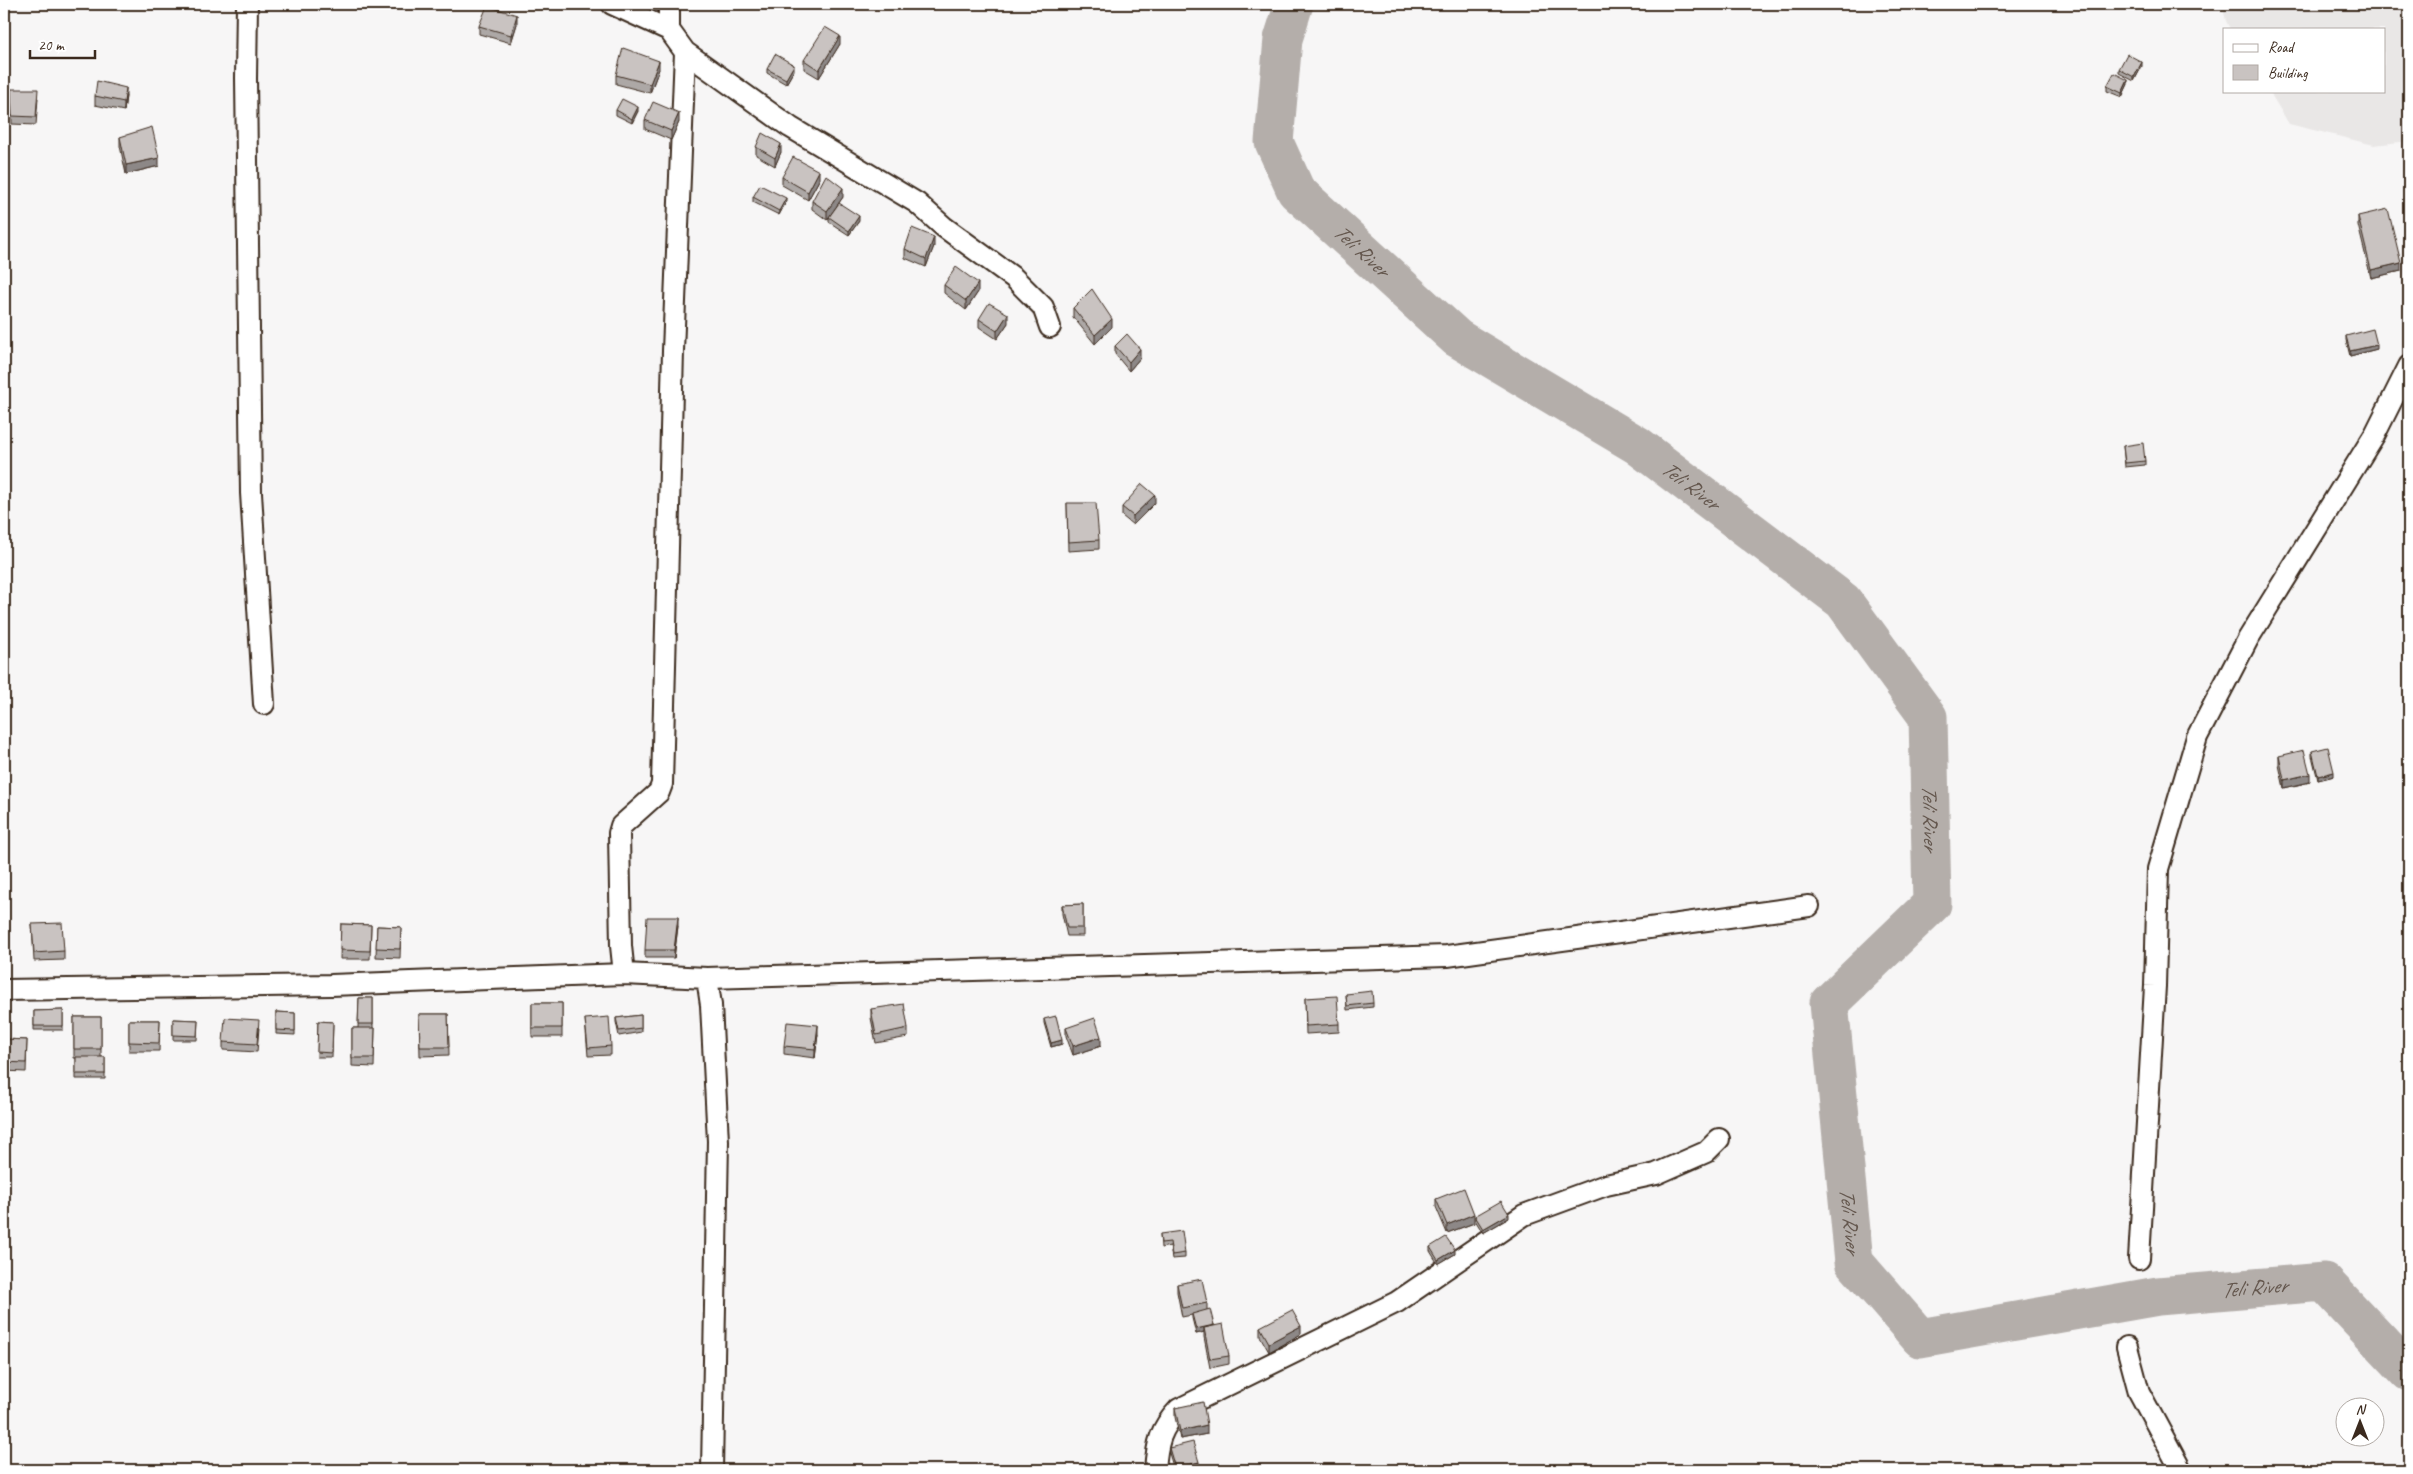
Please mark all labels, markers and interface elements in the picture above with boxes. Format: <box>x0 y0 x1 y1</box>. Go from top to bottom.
scale bar <box>30 28 95 60</box>
legend <box>2223 28 2386 92</box>
text: 20 m <box>38 36 65 55</box>
text: Road <box>2268 38 2295 57</box>
text: Building <box>2268 64 2308 83</box>
water label: Teli River <box>1327 218 1398 286</box>
water label: Teli River <box>1655 454 1728 519</box>
water label: Teli River <box>1915 784 1945 855</box>
water label: Teli River <box>1833 1186 1868 1259</box>
water label: Teli River <box>2220 1271 2292 1305</box>
north arrow <box>2336 1396 2386 1446</box>
text: N <box>2356 1401 2367 1418</box>

